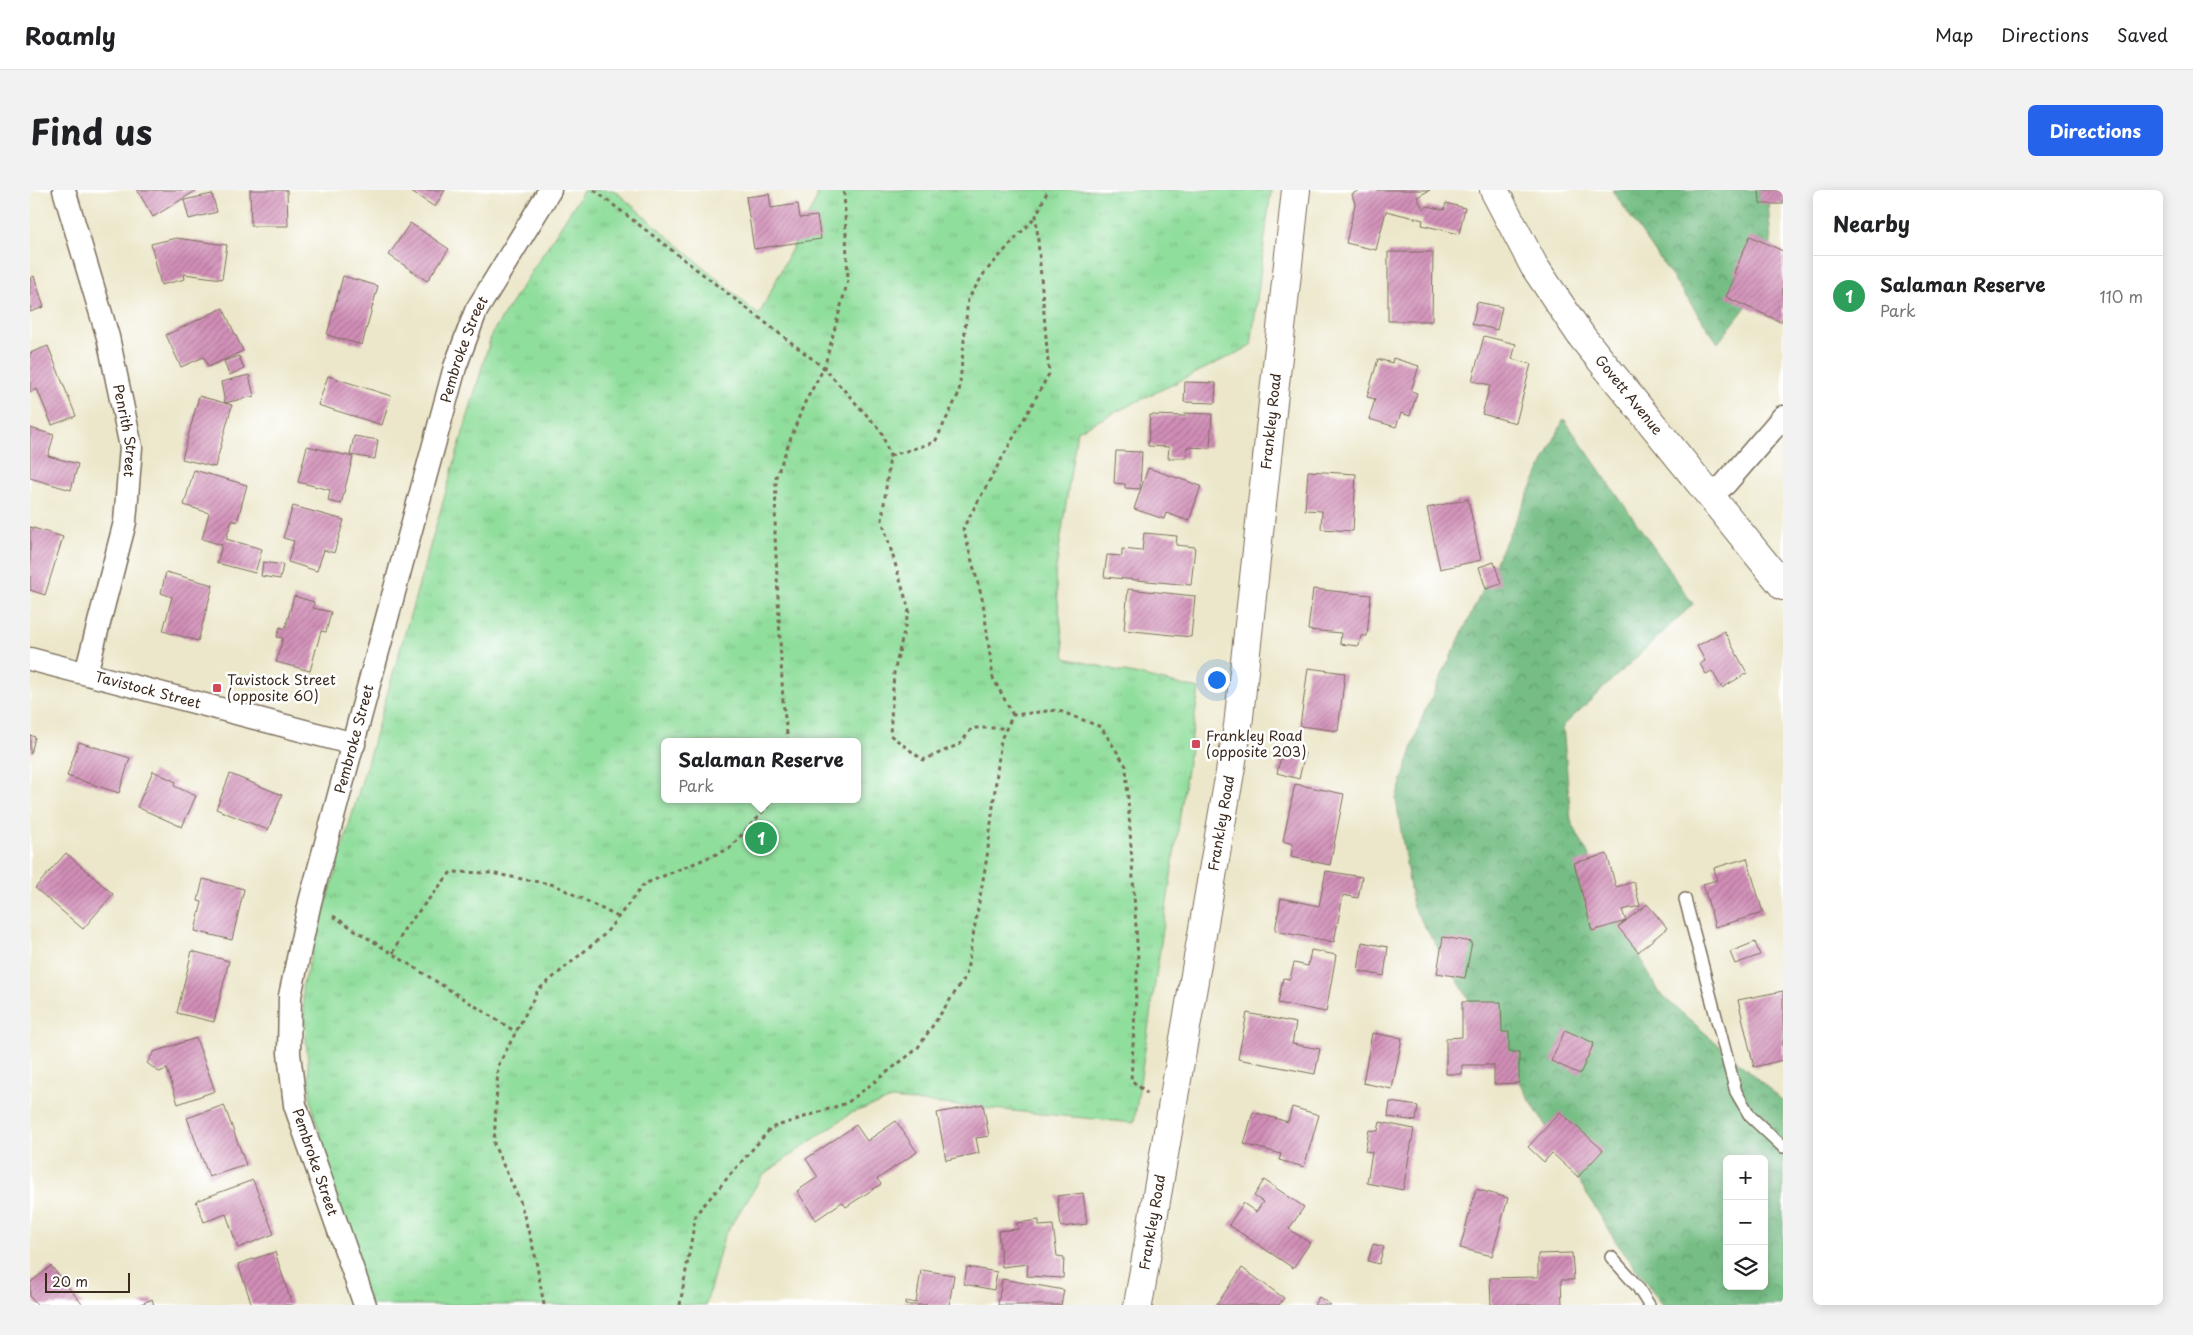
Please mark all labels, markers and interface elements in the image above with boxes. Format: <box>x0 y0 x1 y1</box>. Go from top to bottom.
text: Roamly <box>25 17 116 53</box>
text: Map <box>1935 21 1973 48</box>
text: Directions <box>2001 21 2089 48</box>
text: Saved <box>2117 21 2168 48</box>
text: Find us <box>30 104 152 157</box>
button: Directions <box>2028 105 2163 156</box>
text: Nearby <box>1833 207 1910 239</box>
text: Salaman Reserve <box>1880 270 2046 298</box>
text: 1 <box>1845 284 1853 308</box>
text: 110 m <box>2100 284 2143 308</box>
street label: Pembroke Street <box>435 292 493 405</box>
text: Park <box>1880 298 1916 322</box>
street label: Govett Avenue <box>1590 350 1668 439</box>
street label: Frankley Road <box>1255 372 1286 471</box>
street label: Penrith Street <box>108 382 142 478</box>
street label: Tavistock Street <box>93 666 204 714</box>
your location <box>1204 667 1230 693</box>
place label: Tavistock Street (opposite 60) <box>227 669 336 706</box>
marker: Tavistock Street (opposite 60) <box>211 682 223 694</box>
street label: Pembroke Street <box>329 682 379 796</box>
place label: Frankley Road (opposite 203) <box>1206 725 1306 762</box>
popup <box>661 738 861 803</box>
marker: Frankley Road (opposite 203) <box>1190 738 1202 750</box>
text: Salaman Reserve <box>678 745 844 773</box>
text: Park <box>678 773 714 797</box>
street label: Frankley Road <box>1202 774 1239 873</box>
pin: 1 <box>745 819 777 857</box>
street label: Pembroke Street <box>287 1105 344 1219</box>
map controls <box>1723 1155 1768 1290</box>
button: + <box>1723 1155 1768 1200</box>
street label: Frankley Road <box>1133 1173 1170 1272</box>
button: − <box>1723 1200 1768 1245</box>
button: layers <box>1723 1245 1768 1290</box>
scale bar <box>45 1270 130 1293</box>
text: 20 m <box>52 1271 88 1292</box>

